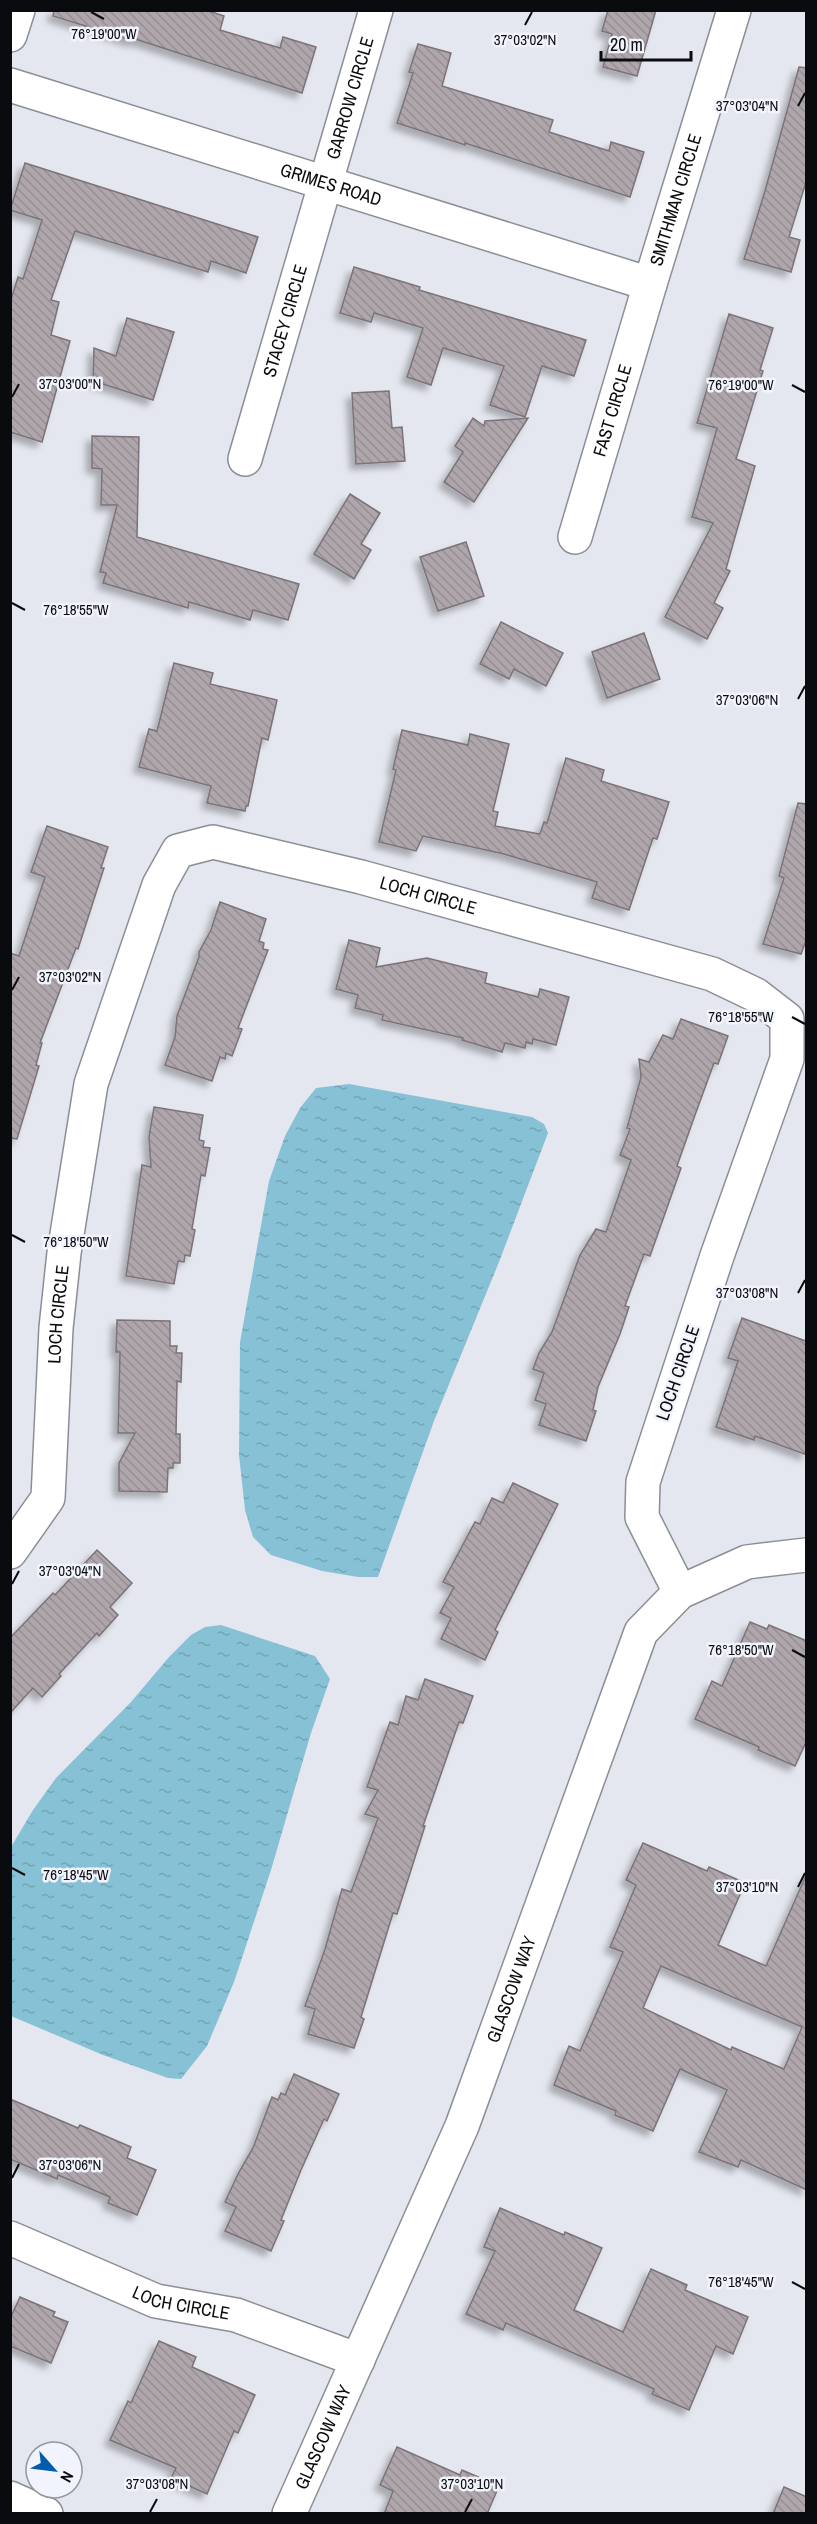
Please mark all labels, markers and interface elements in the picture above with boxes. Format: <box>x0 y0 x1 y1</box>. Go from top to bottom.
text: 76°19'00"W <box>71 23 137 44</box>
scale bar <box>601 24 691 62</box>
text: 37°03'02"N <box>494 29 556 50</box>
text: 20 m <box>610 32 643 57</box>
street label: GARROW CIRCLE <box>320 34 380 162</box>
text: 37°03'04"N <box>716 95 778 116</box>
street label: SMITHMAN CIRCLE <box>643 130 707 269</box>
street label: GRIMES ROAD <box>277 157 385 212</box>
street label: STACEY CIRCLE <box>257 261 313 380</box>
street label: FAST CIRCLE <box>587 361 638 459</box>
text: 37°03'00"N <box>39 373 101 394</box>
text: 76°19'00"W <box>708 374 774 395</box>
text: 76°18'55"W <box>43 599 109 620</box>
text: 37°03'06"N <box>716 689 778 710</box>
street label: LOCH CIRCLE <box>377 870 480 920</box>
text: 37°03'02"N <box>39 966 101 987</box>
text: 76°18'55"W <box>708 1006 774 1027</box>
text: 76°18'50"W <box>43 1231 109 1252</box>
street label: LOCH CIRCLE <box>41 1264 75 1364</box>
text: 37°03'08"N <box>716 1282 778 1303</box>
street label: LOCH CIRCLE <box>650 1322 705 1424</box>
text: 37°03'04"N <box>39 1560 101 1581</box>
text: 76°18'50"W <box>708 1639 774 1660</box>
text: 76°18'45"W <box>43 1864 109 1885</box>
text: 37°03'10"N <box>716 1876 778 1897</box>
street label: GLASCOW WAY <box>480 1932 542 2046</box>
text: 37°03'06"N <box>39 2154 101 2175</box>
text: 76°18'45"W <box>708 2271 774 2292</box>
street label: LOCH CIRCLE <box>129 2279 232 2326</box>
street label: GLASCOW WAY <box>289 2381 357 2493</box>
north arrow <box>24 2440 84 2500</box>
text: N <box>55 2468 79 2486</box>
text: 37°03'08"N <box>126 2473 188 2494</box>
text: 37°03'10"N <box>441 2473 503 2494</box>

